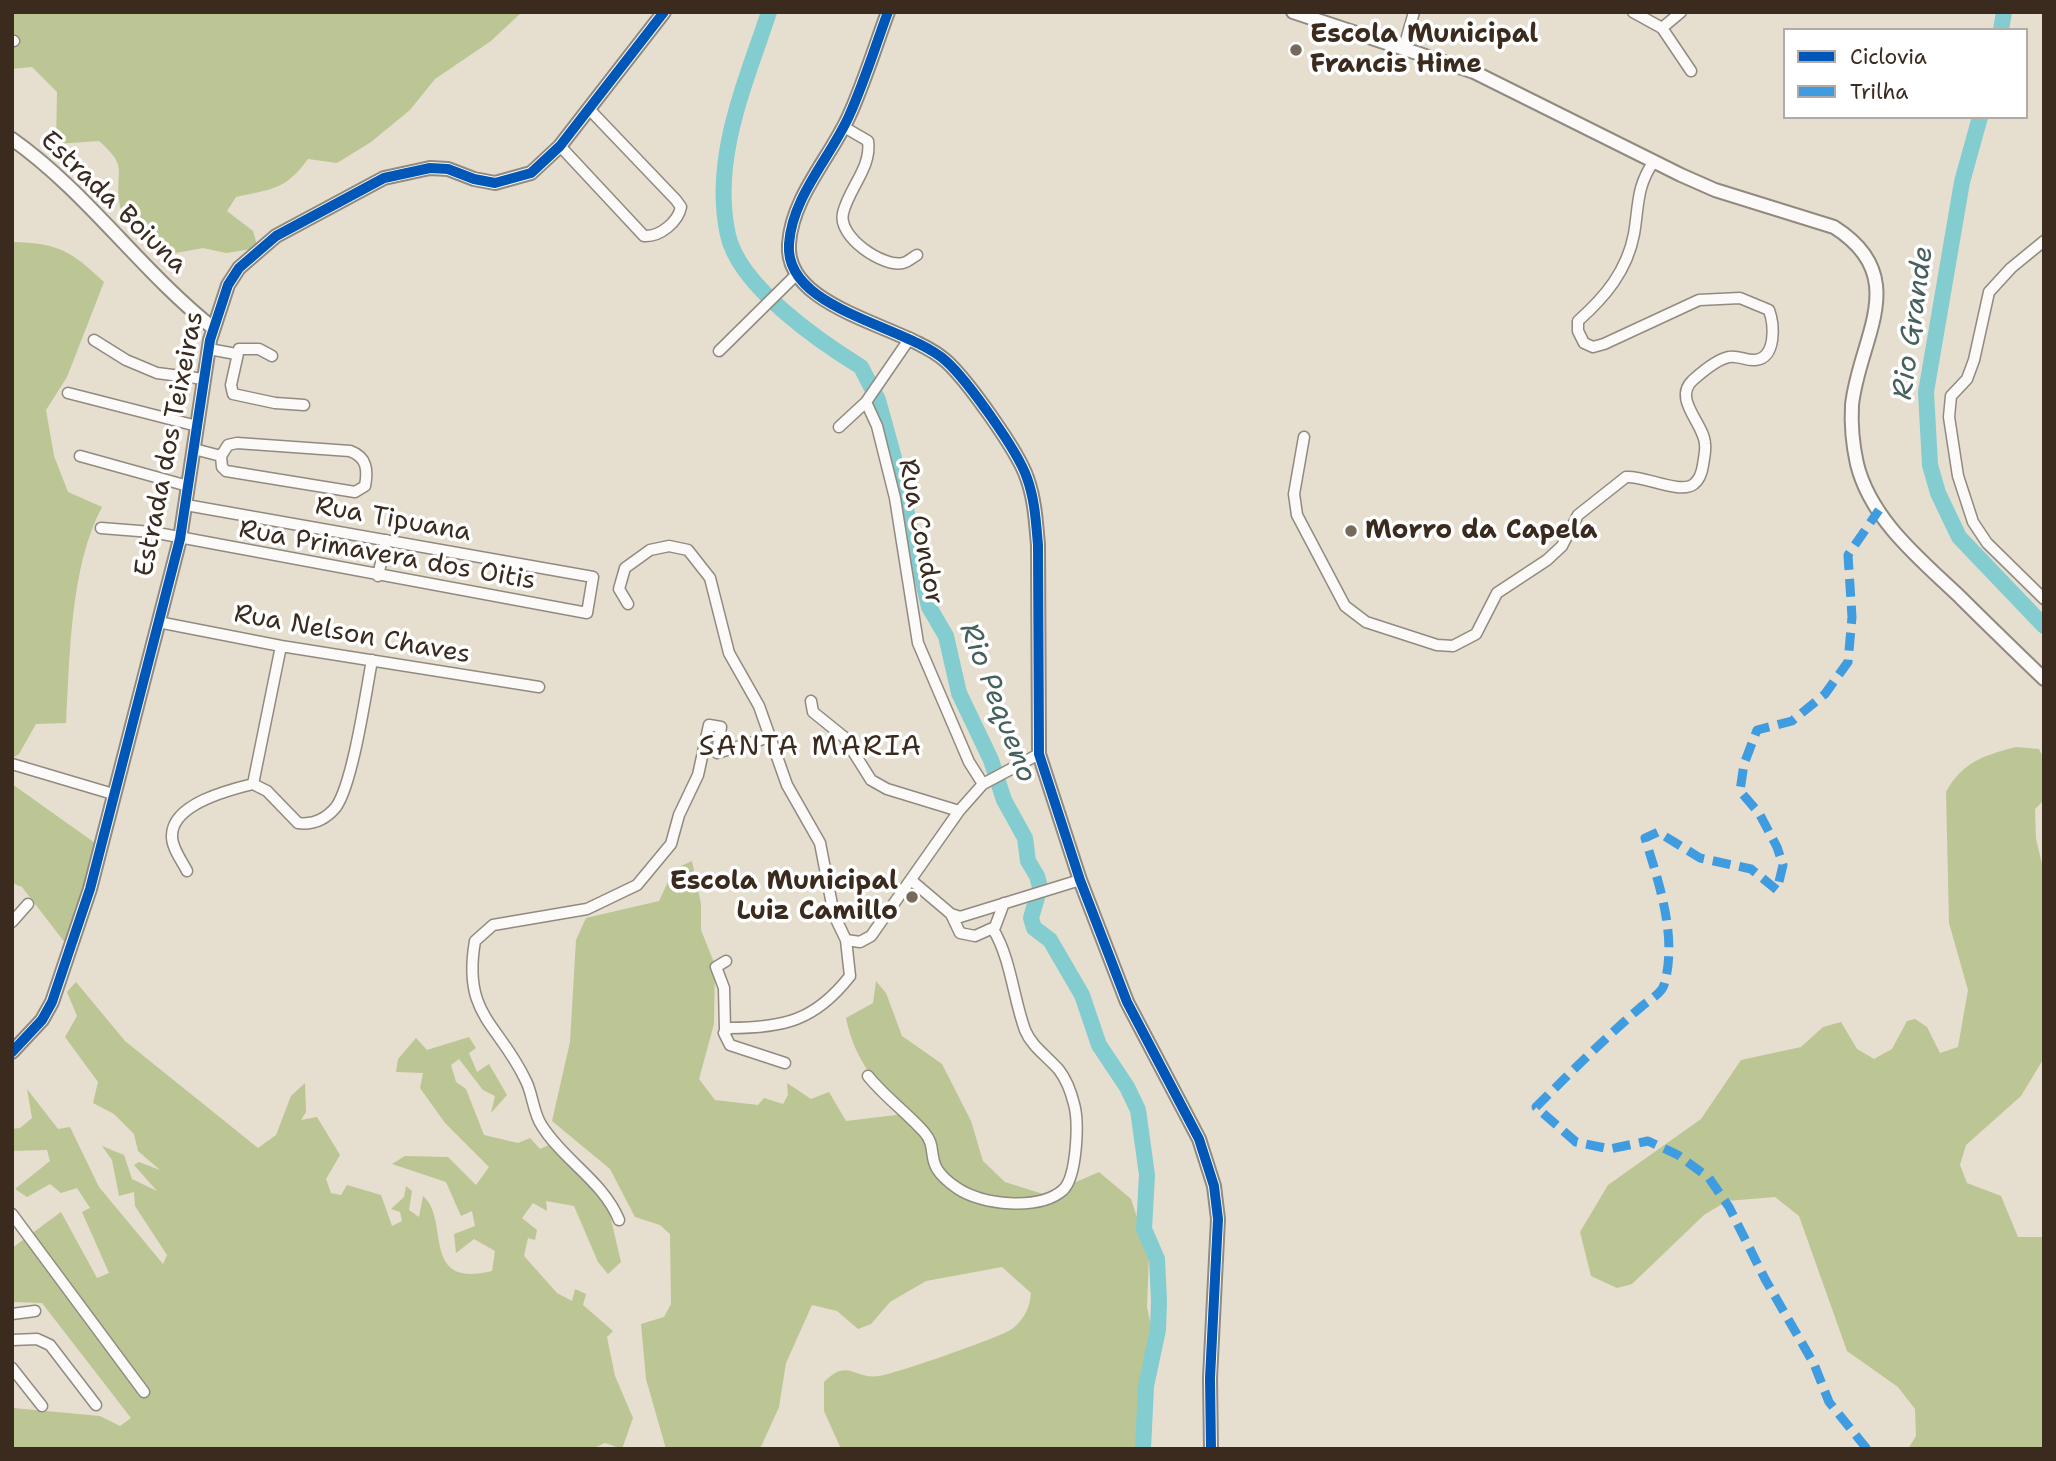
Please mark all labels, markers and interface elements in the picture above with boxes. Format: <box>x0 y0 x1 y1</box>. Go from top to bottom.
place label: Escola Municipal Francis Hime <box>1310 19 1538 80</box>
legend <box>1783 28 2028 119</box>
marker: Escola Municipal Francis Hime <box>1288 42 1304 58</box>
text: Ciclovia <box>1850 43 1927 71</box>
text: Trilha <box>1850 78 1908 106</box>
street label: Estrada Boiuna <box>33 125 193 281</box>
water label: Rio Grande <box>1887 244 1941 402</box>
street label: Estrada dos Teixeiras <box>129 309 211 579</box>
street label: Rua Condor <box>891 456 949 608</box>
street label: Rua Tipuana <box>313 491 473 549</box>
street label: Rua Primavera dos Oitis <box>236 515 538 597</box>
place label: Morro da Capela <box>1365 515 1597 547</box>
marker: Morro da Capela <box>1343 523 1359 539</box>
street label: Rua Nelson Chaves <box>231 599 473 671</box>
water label: Rio Pequeno <box>951 619 1043 787</box>
district label: SANTA MARIA <box>700 731 922 765</box>
place label: Escola Municipal Luiz Camillo <box>670 866 898 928</box>
marker: Escola Municipal Luiz Camillo <box>904 889 920 905</box>

